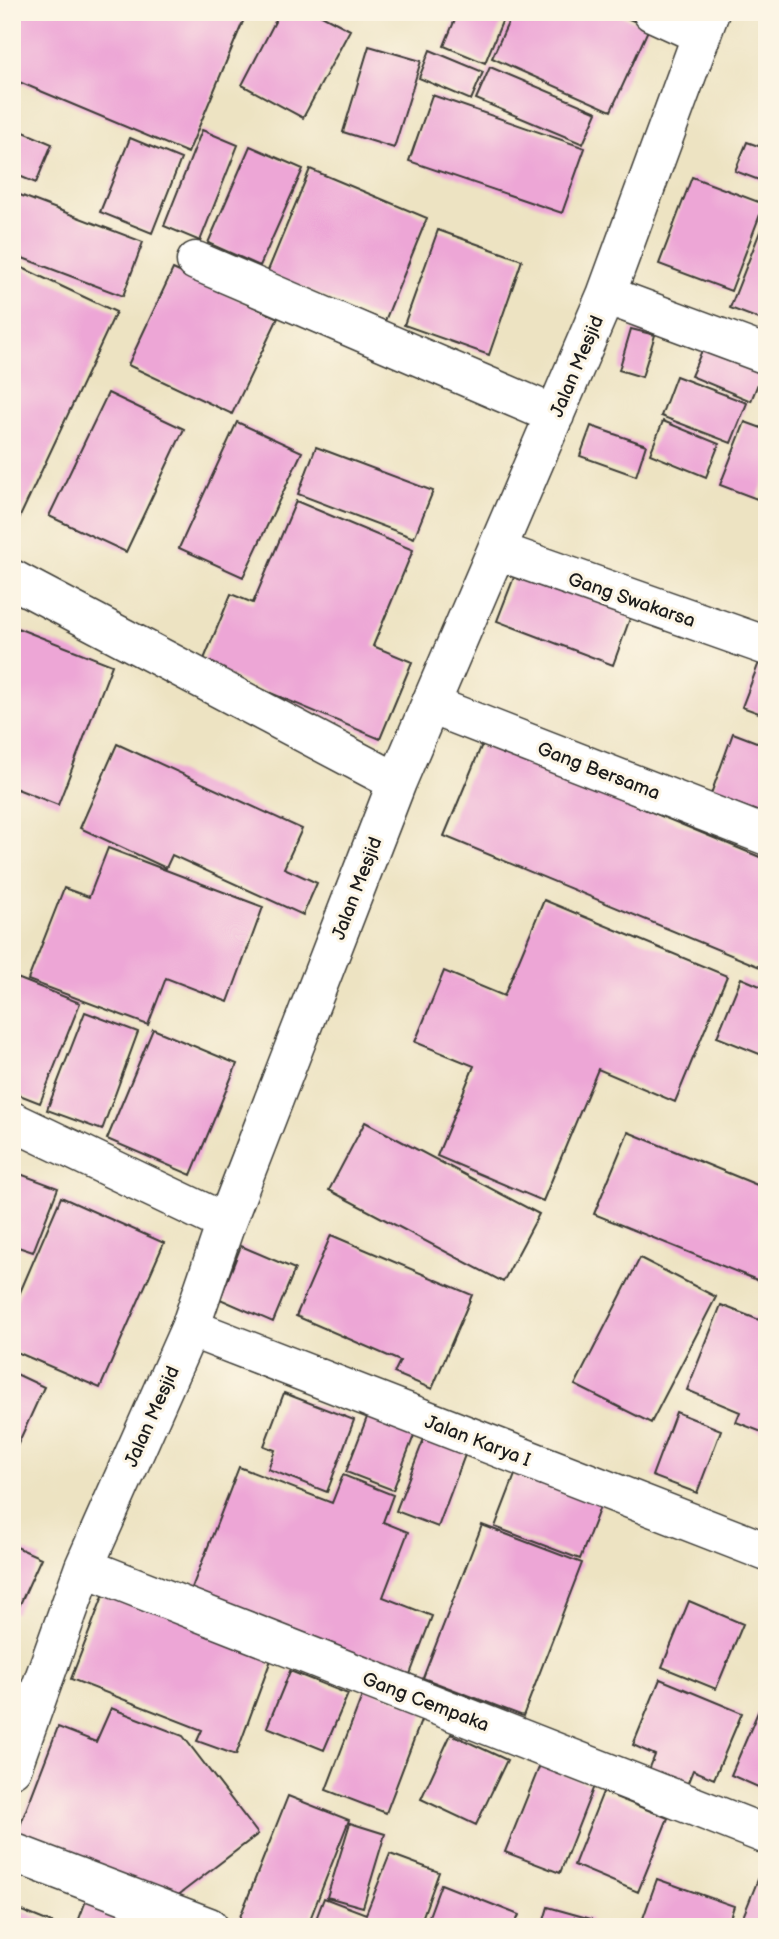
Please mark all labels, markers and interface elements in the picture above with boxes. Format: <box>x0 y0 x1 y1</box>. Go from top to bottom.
street label: Jalan Mesjid <box>546 312 609 421</box>
street label: Gang Swakarsa <box>565 568 698 633</box>
street label: Gang Bersama <box>534 737 663 805</box>
street label: Jalan Mesjid <box>327 834 387 943</box>
street label: Jalan Mesjid <box>120 1363 185 1471</box>
street label: Jalan Karya I <box>421 1411 534 1472</box>
street label: Gang Cempaka <box>359 1668 492 1737</box>

